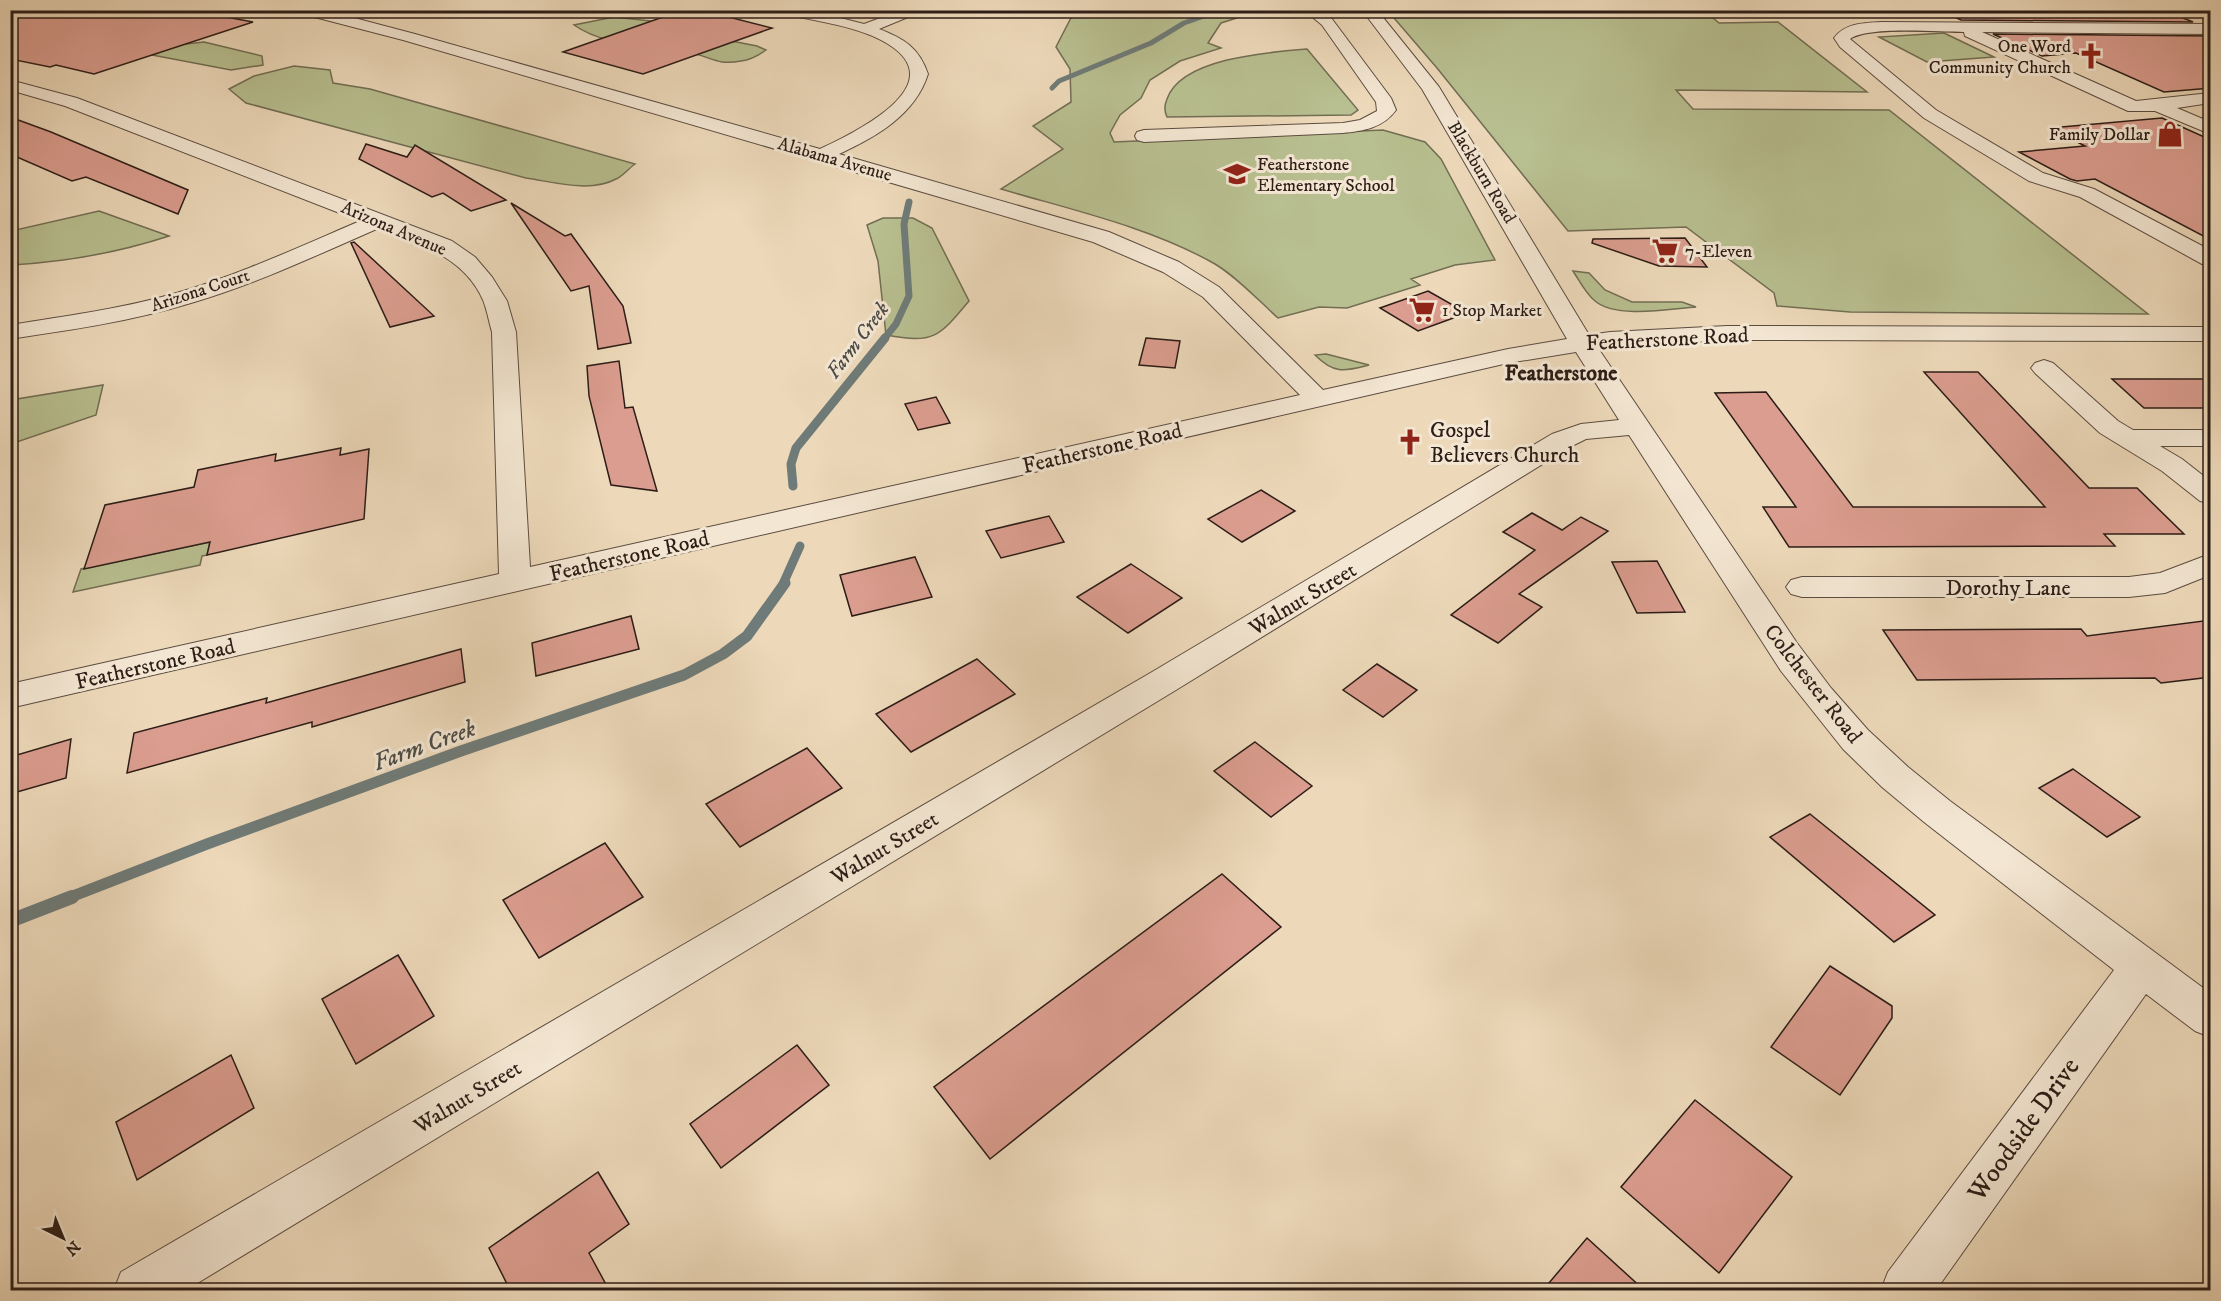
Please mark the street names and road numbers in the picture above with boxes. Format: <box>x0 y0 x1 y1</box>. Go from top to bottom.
street label: Blackburn Road <box>1442 117 1520 228</box>
street label: Alabama Avenue <box>775 133 894 187</box>
street label: Arizona Avenue <box>338 197 450 261</box>
street label: Arizona Court <box>148 265 253 317</box>
street label: Featherstone Road <box>1585 322 1749 357</box>
street label: Featherstone Road <box>1020 417 1185 480</box>
street label: Featherstone Road <box>547 525 712 588</box>
street label: Walnut Street <box>1243 557 1361 642</box>
street label: Dorothy Lane <box>1945 575 2071 602</box>
street label: Colchester Road <box>1758 619 1868 749</box>
street label: Featherstone Road <box>73 633 238 696</box>
street label: Walnut Street <box>825 806 943 891</box>
street label: Woodside Drive <box>1960 1051 2087 1209</box>
street label: Walnut Street <box>408 1055 526 1140</box>

